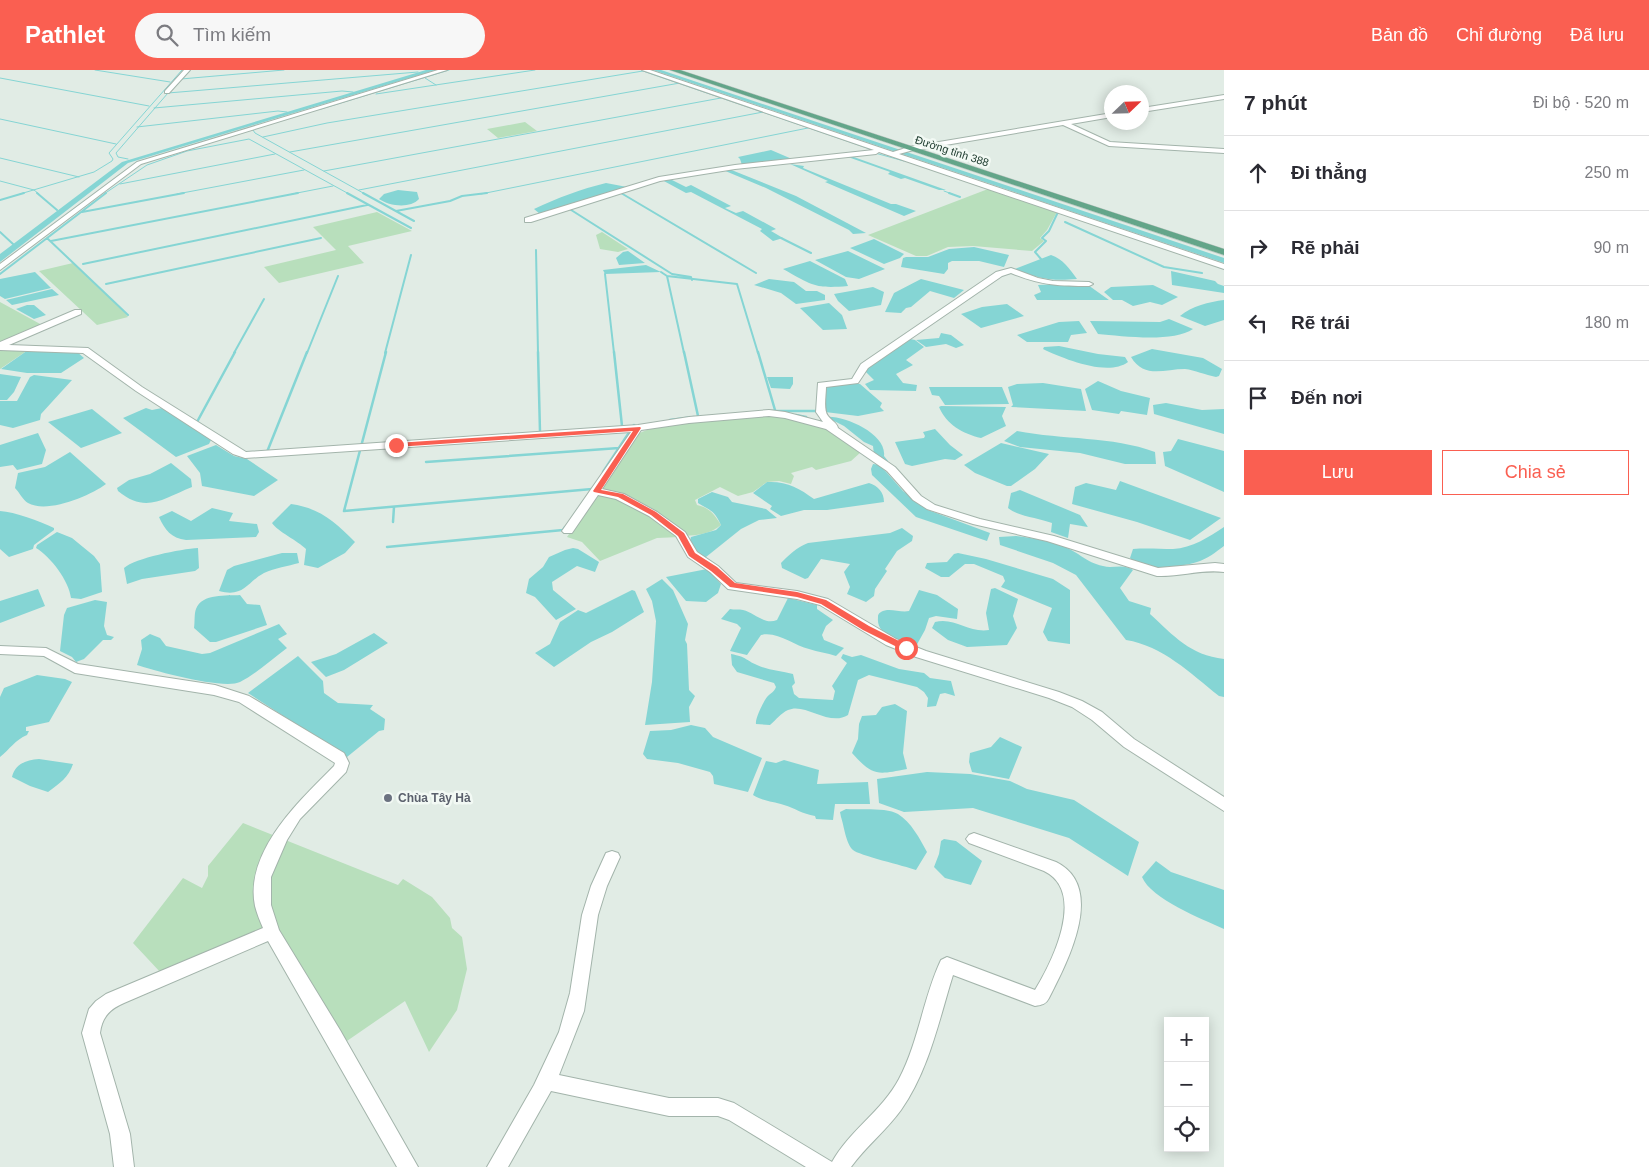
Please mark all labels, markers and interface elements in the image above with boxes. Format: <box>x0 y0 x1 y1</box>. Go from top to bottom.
search box <box>135 13 485 58</box>
text: Pathlet <box>25 21 105 48</box>
icon: search <box>153 21 181 49</box>
text: Tìm kiếm <box>193 24 271 45</box>
text: Bản đồ <box>1371 25 1428 45</box>
text: Chỉ đường <box>1456 25 1542 45</box>
text: Đã lưu <box>1570 25 1624 45</box>
north arrow <box>1104 85 1149 130</box>
text: 7 phút <box>1244 91 1307 114</box>
text: Đi bộ · 520 m <box>1533 94 1629 111</box>
street label: Đường tỉnh 388 <box>914 133 990 169</box>
icon: ahead <box>1244 159 1272 187</box>
text: Đi thẳng <box>1291 162 1367 183</box>
text: 250 m <box>1585 164 1629 181</box>
icon: right <box>1244 234 1272 262</box>
text: Rẽ phải <box>1291 237 1360 258</box>
text: 90 m <box>1593 239 1629 256</box>
icon: left <box>1244 309 1272 337</box>
text: Rẽ trái <box>1291 312 1350 333</box>
text: 180 m <box>1585 314 1629 331</box>
icon: arrive <box>1244 384 1272 412</box>
text: Đến nơi <box>1291 387 1363 408</box>
route end <box>385 434 408 457</box>
button: Lưu <box>1244 450 1432 495</box>
button: Chia sẻ <box>1442 450 1629 495</box>
route start <box>895 637 918 660</box>
place label: Chùa Tây Hà <box>398 791 471 805</box>
marker: Chùa Tây Hà <box>382 792 394 804</box>
map controls <box>1164 1017 1209 1152</box>
button: + <box>1164 1017 1209 1062</box>
button: − <box>1164 1062 1209 1107</box>
button: locate <box>1164 1107 1209 1152</box>

